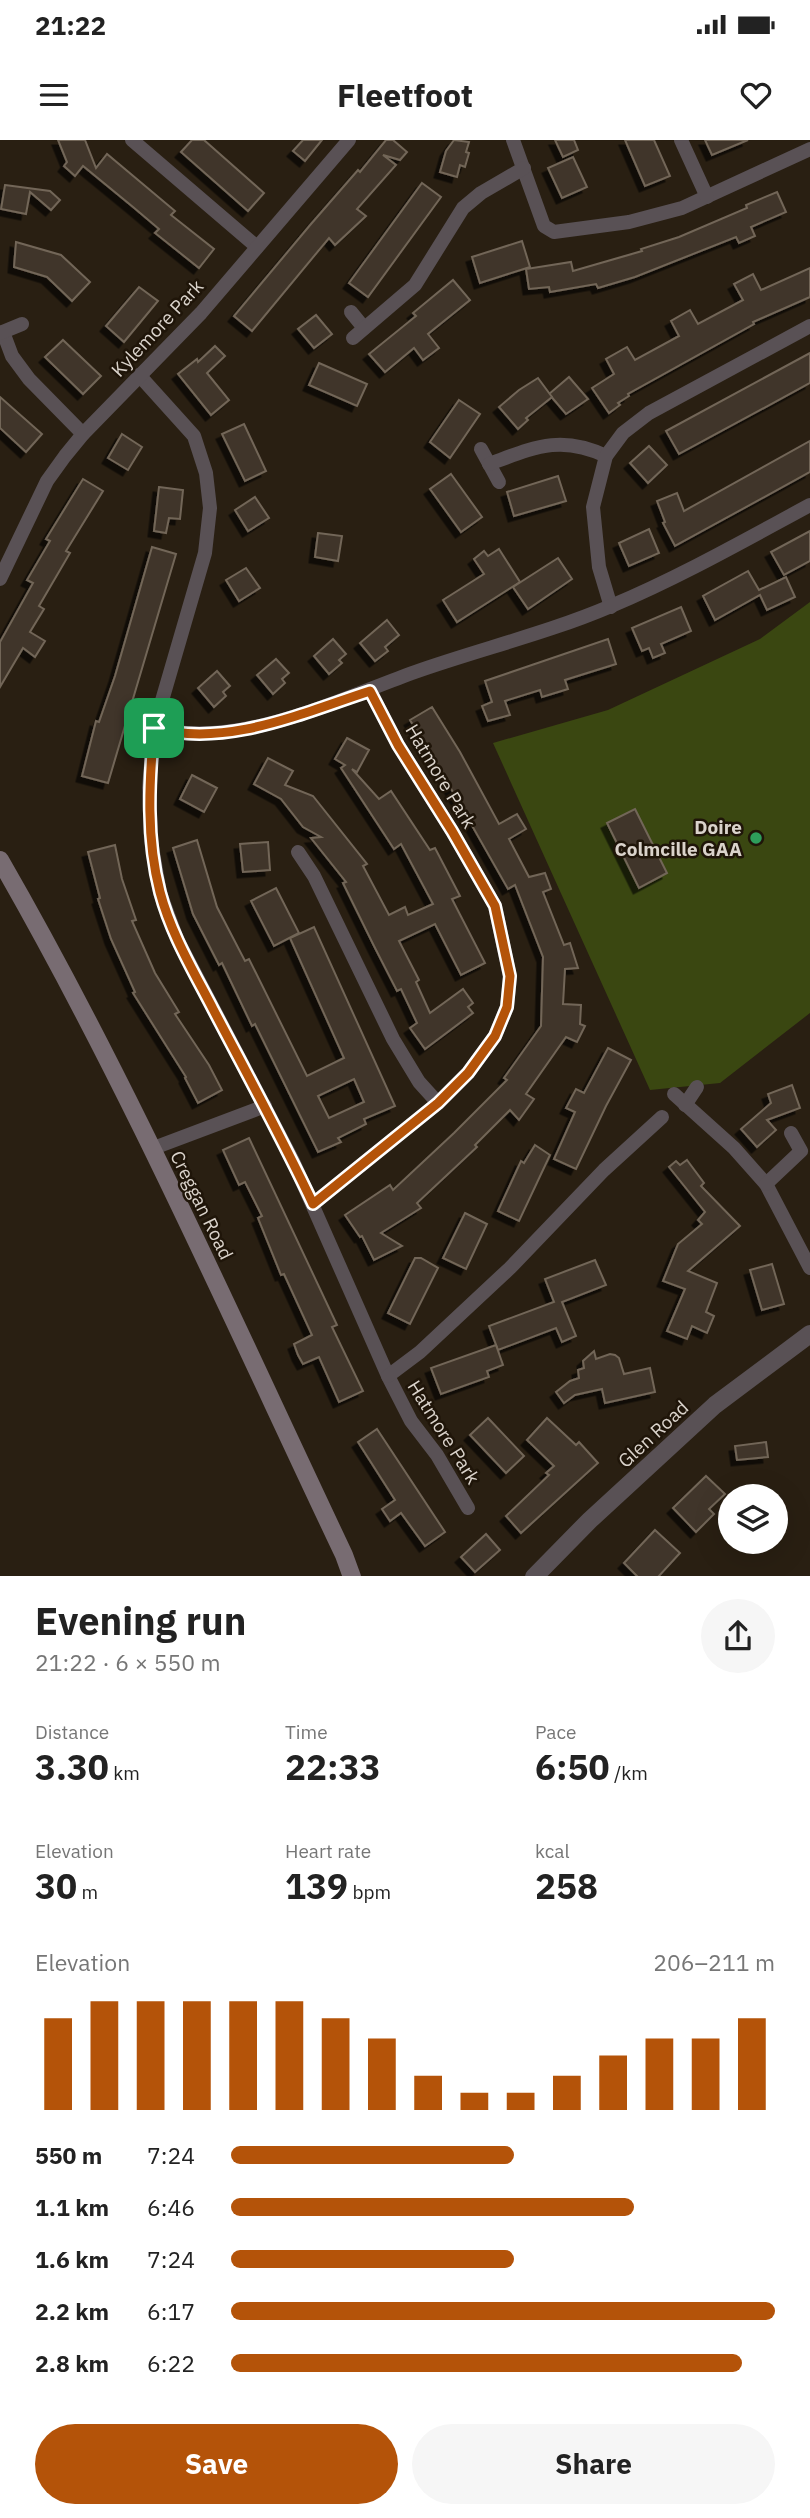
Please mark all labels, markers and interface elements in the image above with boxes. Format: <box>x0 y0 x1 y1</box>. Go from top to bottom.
text: 21:22 <box>35 8 106 42</box>
text: Fleetfoot <box>337 74 473 116</box>
icon: menu <box>35 76 73 114</box>
icon: heart <box>737 76 775 114</box>
street label: Kylemore Park <box>106 274 208 382</box>
pin <box>124 698 184 758</box>
icon: arrive <box>135 709 173 747</box>
street label: Hatmore Park <box>400 719 482 833</box>
place label: Doire Colmcille GAA <box>615 815 742 861</box>
marker: Doire Colmcille GAA <box>748 830 764 846</box>
street label: Creggan Road <box>165 1147 239 1263</box>
street label: Hatmore Park <box>403 1376 485 1488</box>
street label: Glen Road <box>613 1395 693 1473</box>
map controls <box>718 1484 788 1554</box>
button: layers <box>718 1484 788 1554</box>
text: Evening run <box>35 1596 246 1645</box>
button: share <box>701 1599 775 1673</box>
text: 21:22 · 6 × 550 m <box>35 1647 221 1677</box>
text: Distance <box>35 1720 109 1744</box>
text: Time <box>285 1720 328 1744</box>
text: Pace <box>535 1720 576 1744</box>
text: 3.30 <box>35 1744 109 1790</box>
text: 22:33 <box>285 1744 381 1790</box>
text: 6:50 <box>535 1744 610 1790</box>
text: km <box>109 1761 140 1785</box>
text: /km <box>610 1761 648 1785</box>
text: Elevation <box>35 1839 114 1863</box>
text: Heart rate <box>285 1839 371 1863</box>
text: kcal <box>535 1839 570 1863</box>
text: 30 <box>35 1863 77 1909</box>
text: 139 <box>285 1863 348 1909</box>
text: 258 <box>535 1863 598 1909</box>
text: m <box>77 1880 98 1904</box>
text: bpm <box>348 1880 391 1904</box>
text: Elevation <box>35 1947 130 1977</box>
text: 206–211 m <box>653 1947 775 1977</box>
text: 550 m <box>35 2140 102 2170</box>
text: 7:24 <box>147 2140 195 2170</box>
text: 1.1 km <box>35 2192 109 2222</box>
text: 6:46 <box>147 2192 195 2222</box>
text: 1.6 km <box>35 2244 109 2274</box>
text: 7:24 <box>147 2244 195 2274</box>
text: 2.2 km <box>35 2296 109 2326</box>
text: 6:17 <box>147 2296 195 2326</box>
text: 2.8 km <box>35 2348 109 2378</box>
text: 6:22 <box>147 2348 195 2378</box>
button: Save <box>35 2424 398 2504</box>
button: Share <box>412 2424 775 2504</box>

